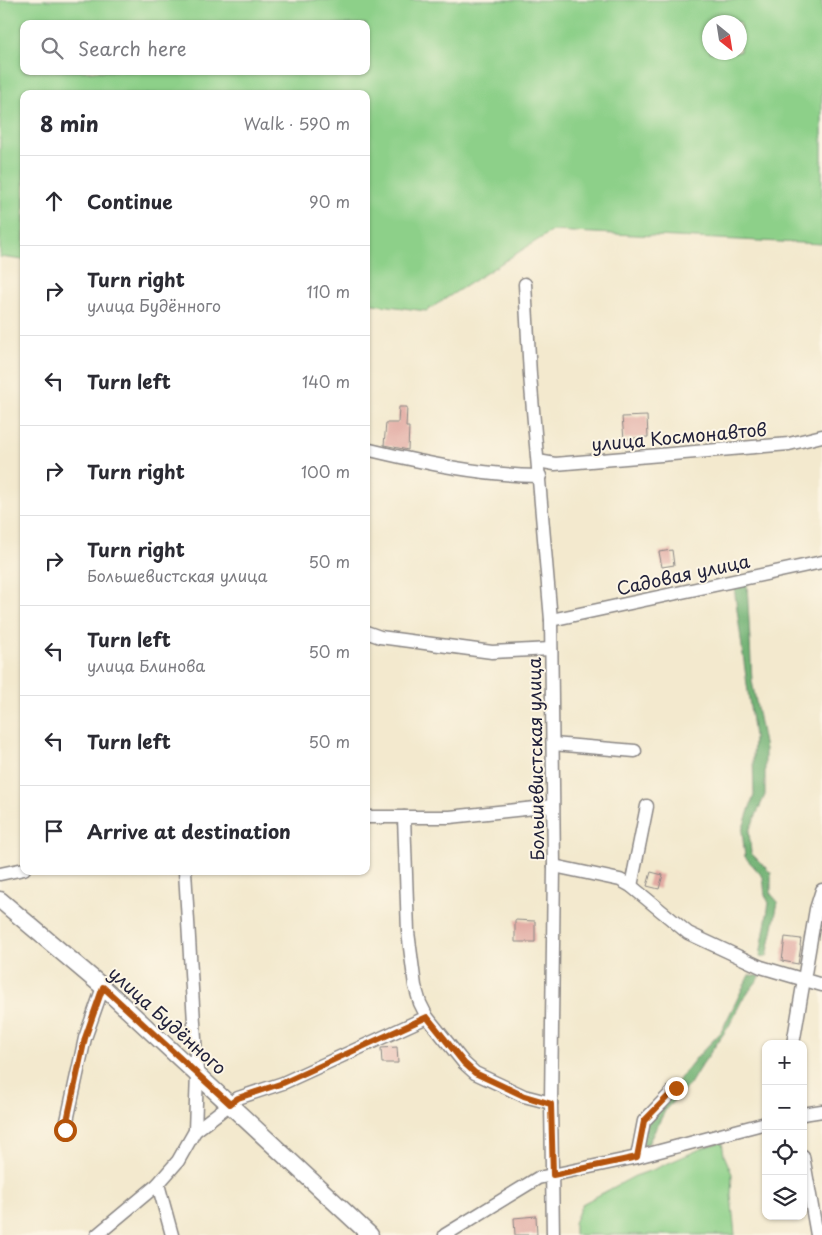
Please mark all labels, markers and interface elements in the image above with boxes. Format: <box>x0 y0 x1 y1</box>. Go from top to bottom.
north arrow <box>702 15 747 60</box>
search box <box>20 20 370 75</box>
icon: search <box>38 34 66 62</box>
text: Search here <box>78 34 187 62</box>
text: 8 min <box>40 107 99 139</box>
text: Walk · 590 m <box>244 111 350 135</box>
icon: ahead <box>40 187 68 215</box>
text: Continue <box>87 187 173 215</box>
text: 90 m <box>309 189 350 213</box>
text: Turn right <box>87 265 185 293</box>
icon: right <box>40 277 68 305</box>
text: 110 m <box>307 279 350 303</box>
text: улица Будённого <box>87 293 221 317</box>
icon: left <box>40 367 68 395</box>
text: Turn left <box>87 367 171 395</box>
text: 140 m <box>302 369 350 393</box>
street label: улица Космонавтов <box>590 415 768 457</box>
icon: right <box>40 457 68 485</box>
text: Turn right <box>87 457 185 485</box>
text: 100 m <box>301 459 350 483</box>
text: Turn right <box>87 535 185 563</box>
icon: right <box>40 547 68 575</box>
street label: Садовая улица <box>614 547 753 601</box>
text: 50 m <box>309 549 350 573</box>
text: Большевистская улица <box>87 563 268 587</box>
text: Turn left <box>87 625 171 653</box>
icon: left <box>40 637 68 665</box>
text: 50 m <box>309 639 350 663</box>
text: улица Блинова <box>87 653 205 677</box>
street label: Большевистская улица <box>520 656 550 861</box>
icon: left <box>40 727 68 755</box>
text: Turn left <box>87 727 171 755</box>
text: 50 m <box>309 729 350 753</box>
icon: arrive <box>40 817 68 845</box>
text: Arrive at destination <box>87 817 291 845</box>
street label: улица Будённого <box>103 959 233 1081</box>
map controls <box>762 1040 807 1220</box>
button: + <box>762 1040 807 1085</box>
route end <box>665 1077 688 1100</box>
button: − <box>762 1085 807 1130</box>
route start <box>54 1119 77 1142</box>
button: locate <box>762 1130 807 1175</box>
button: layers <box>762 1175 807 1220</box>

